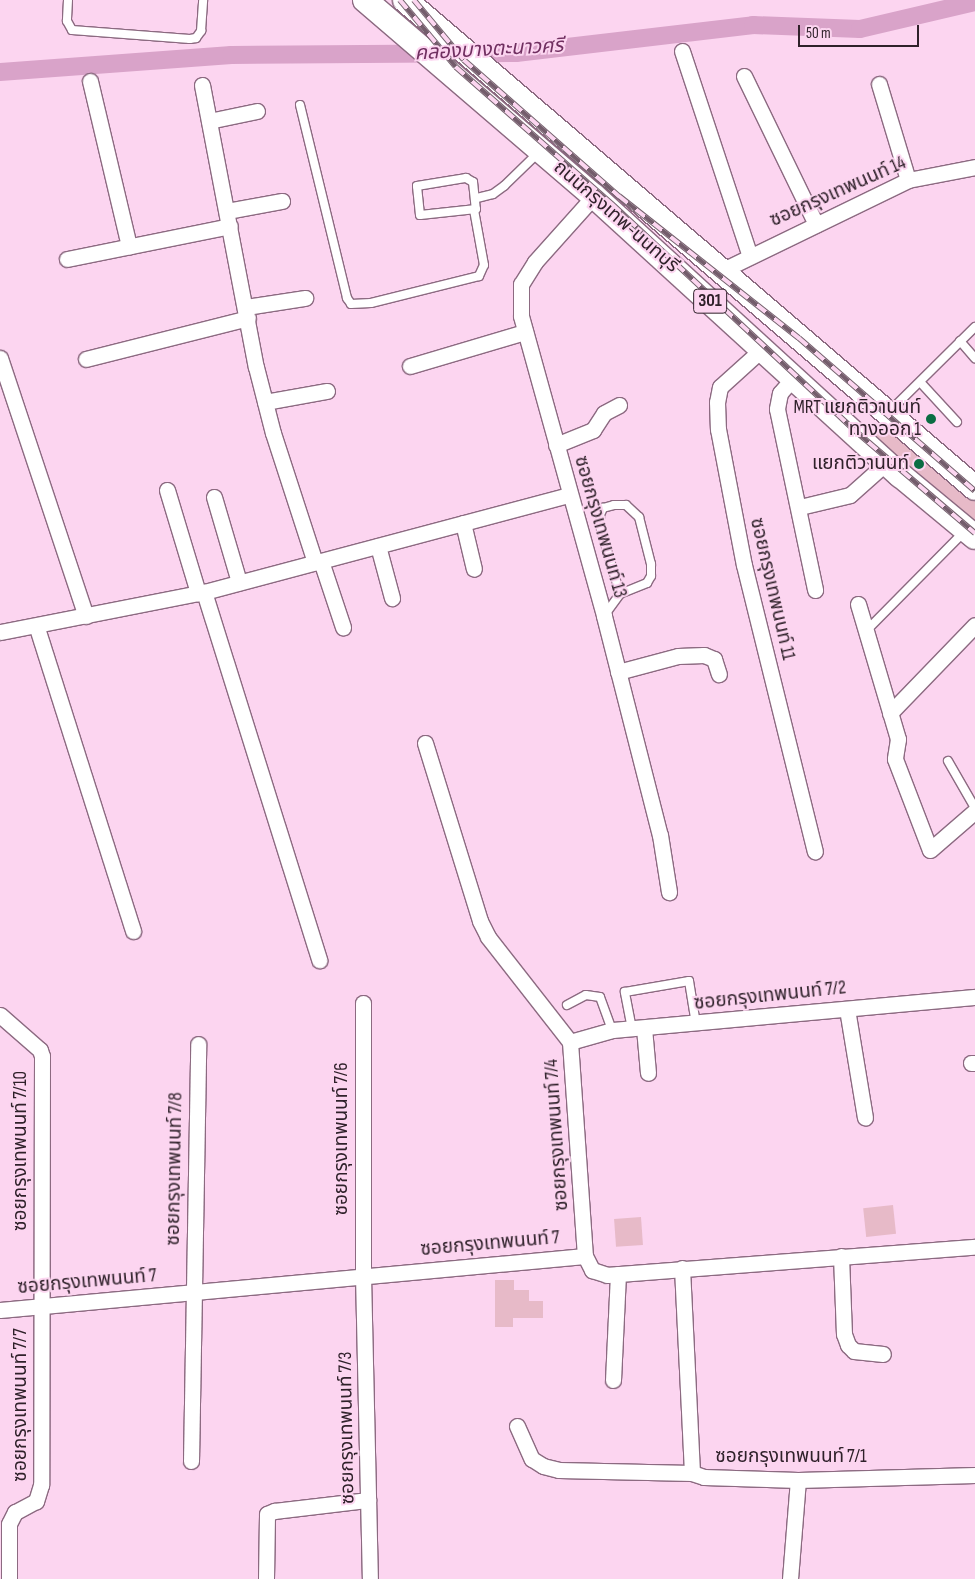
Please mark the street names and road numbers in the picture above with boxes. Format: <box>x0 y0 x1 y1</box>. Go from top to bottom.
street label: ซอยกรุงเทพนนท์ 14 <box>766 152 910 232</box>
street label: ถนนกรุงเทพ-นนทบุรี <box>549 156 683 278</box>
road number: 301 <box>692 286 728 316</box>
street label: ซอยกรุงเทพนนท์ 13 <box>569 453 631 601</box>
street label: ซอยกรุงเทพนนท์ 11 <box>745 516 799 662</box>
street label: ซอยกรุงเทพนนท์ 7/2 <box>693 977 847 1015</box>
street label: ซอยกรุงเทพนนท์ 7/4 <box>540 1058 574 1212</box>
street label: ซอยกรุงเทพนนท์ 7/6 <box>331 1062 353 1216</box>
street label: ซอยกรุงเทพนนท์ 7/10 <box>10 1071 32 1231</box>
street label: ซอยกรุงเทพนนท์ 7/8 <box>162 1092 188 1246</box>
street label: ซอยกรุงเทพนนท์ 7 <box>420 1227 560 1261</box>
street label: ซอยกรุงเทพนนท์ 7 <box>17 1265 157 1299</box>
street label: ซอยกรุงเทพนนท์ 7/7 <box>10 1328 32 1482</box>
street label: ซอยกรุงเทพนนท์ 7/3 <box>334 1351 360 1505</box>
street label: ซอยกรุงเทพนนท์ 7/1 <box>715 1446 867 1468</box>

